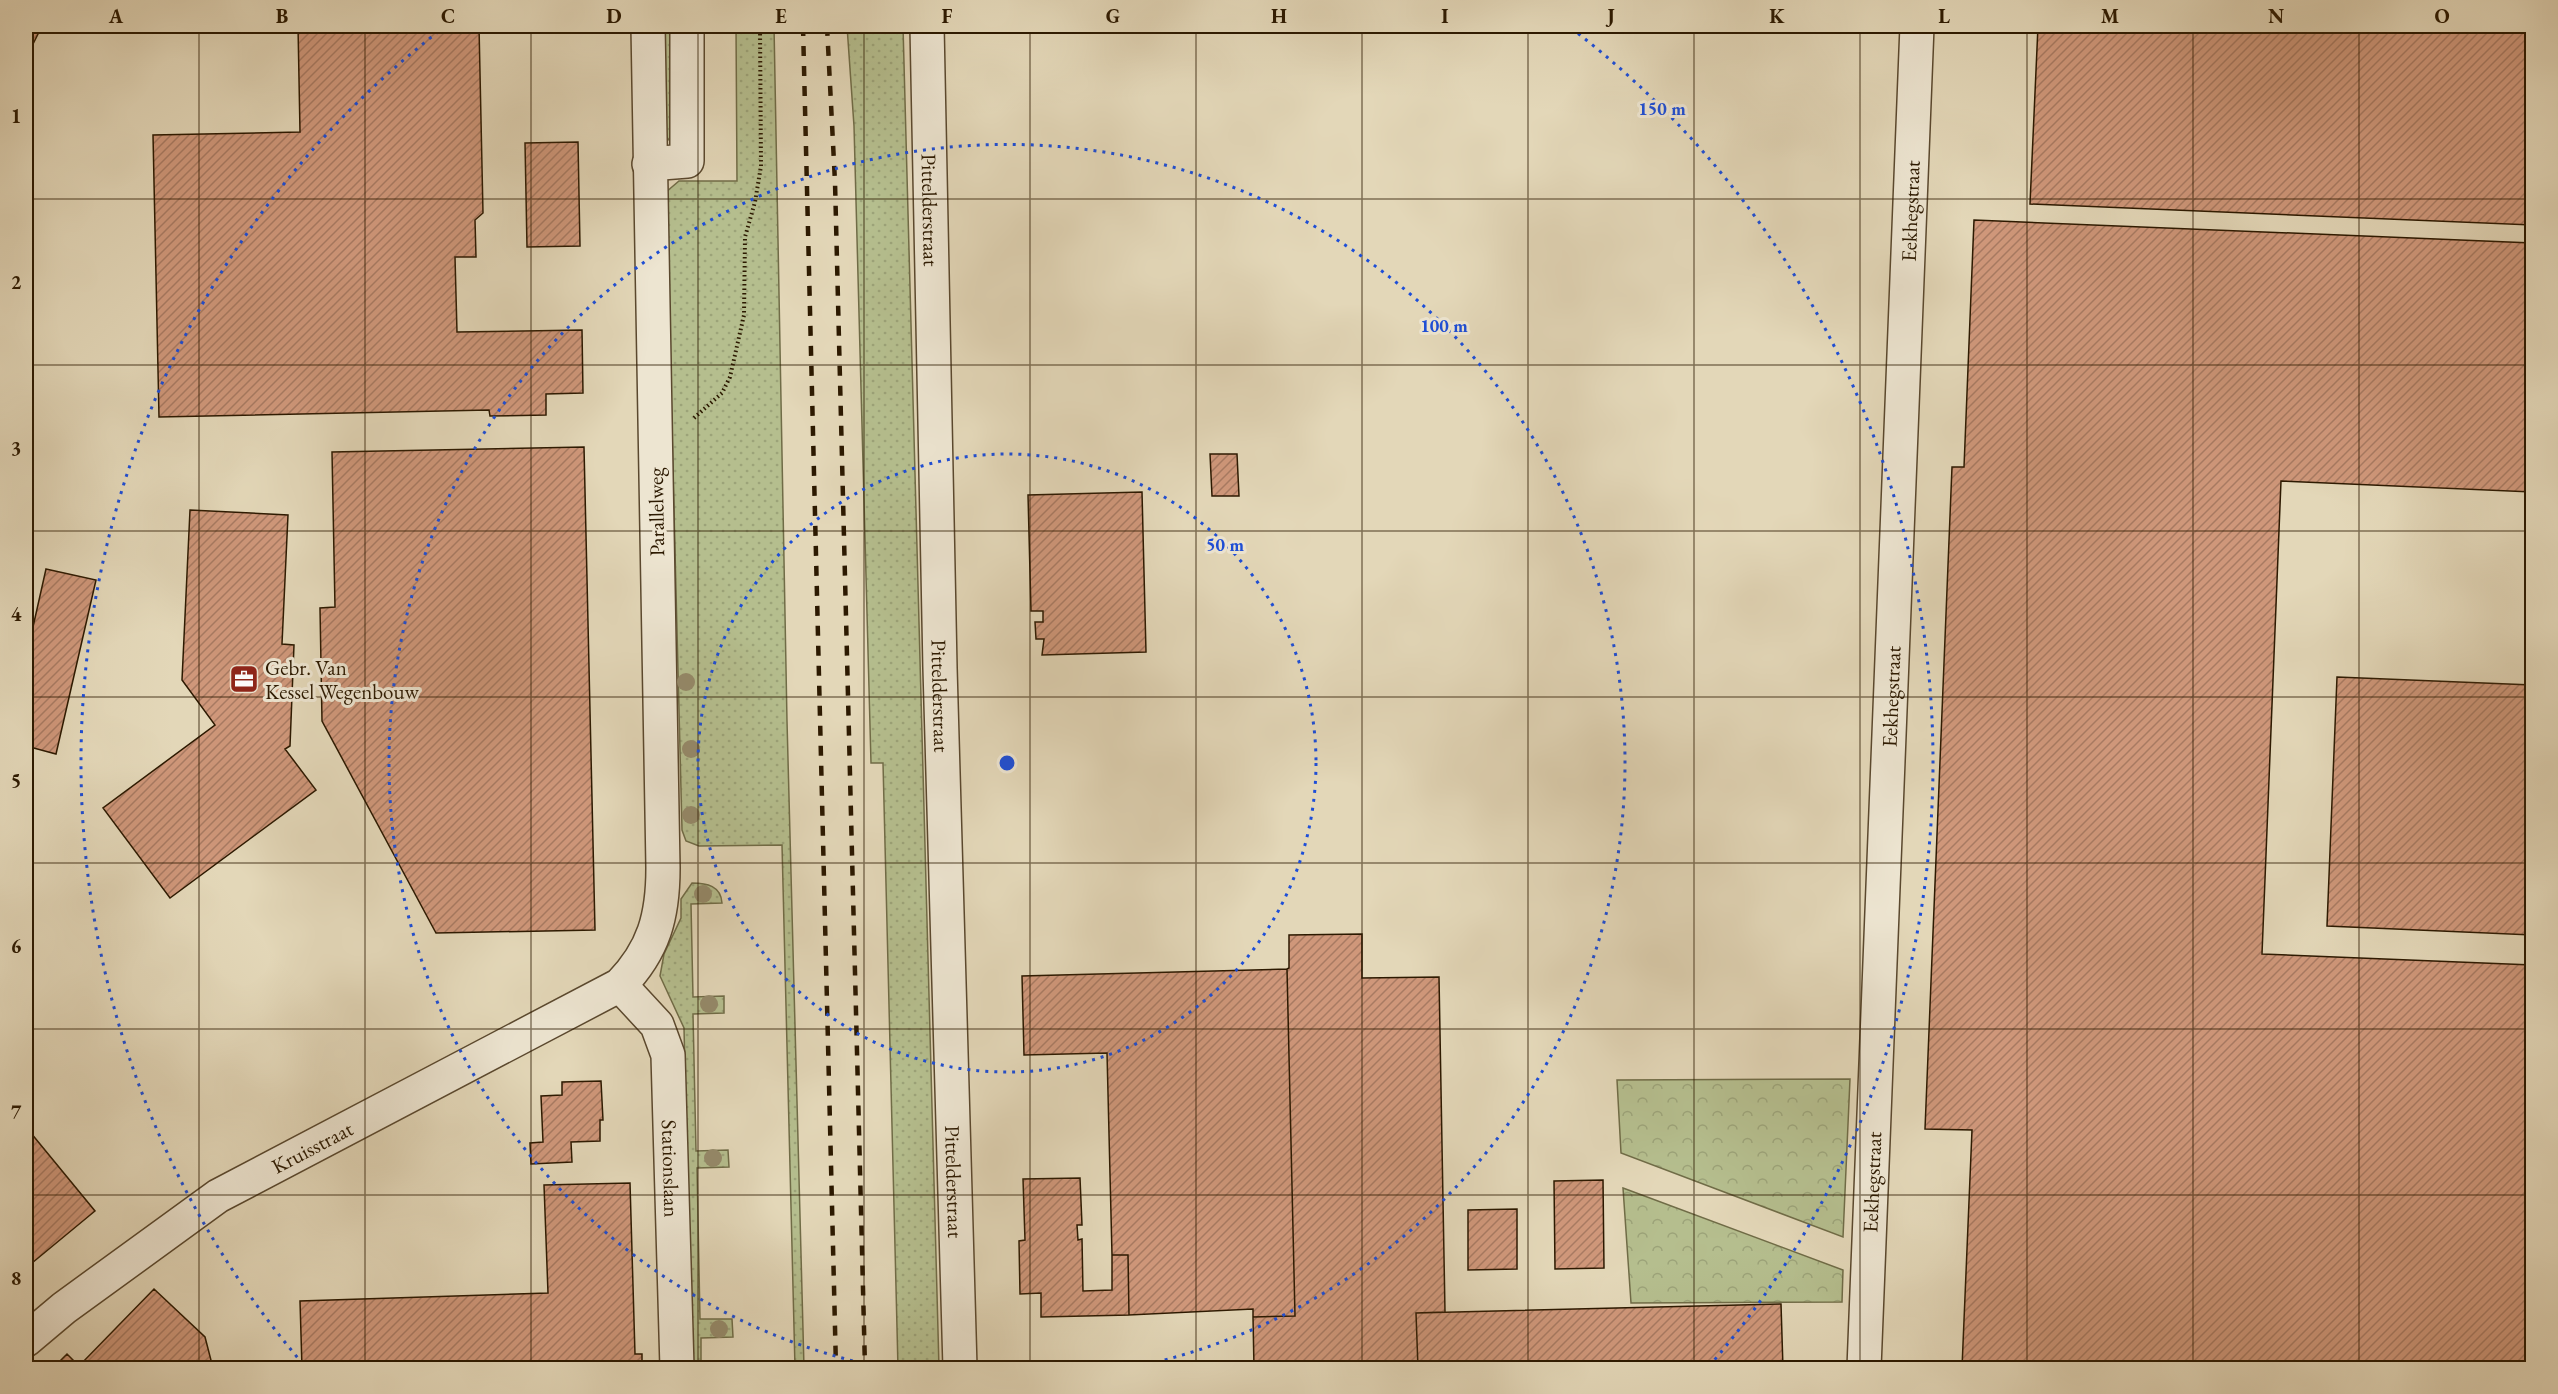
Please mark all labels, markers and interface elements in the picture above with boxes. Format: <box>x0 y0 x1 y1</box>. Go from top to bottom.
text: A <box>108 3 124 29</box>
text: B <box>276 3 288 29</box>
text: C <box>441 3 455 29</box>
text: D <box>606 3 622 29</box>
text: E <box>775 3 787 29</box>
text: F <box>942 3 953 29</box>
text: G <box>1106 3 1120 29</box>
text: H <box>1271 3 1287 29</box>
text: I <box>1441 3 1449 29</box>
text: J <box>1605 3 1615 29</box>
text: K <box>1769 3 1785 29</box>
text: L <box>1938 3 1950 29</box>
text: M <box>2101 3 2119 29</box>
text: N <box>2268 3 2284 29</box>
text: O <box>2434 3 2450 29</box>
text: 150 m <box>1638 97 1686 120</box>
text: 1 <box>11 103 21 129</box>
street label: Pittelderstraat <box>916 153 945 267</box>
street label: Eekhegstraat <box>1894 159 1925 262</box>
text: 2 <box>11 269 22 295</box>
text: 100 m <box>1420 314 1468 337</box>
text: 3 <box>11 435 21 461</box>
street label: Parallelweg <box>642 467 670 557</box>
text: 50 m <box>1206 533 1244 556</box>
text: 4 <box>11 601 22 627</box>
street label: Pittelderstraat <box>926 639 956 753</box>
street label: Eekhegstraat <box>1875 645 1906 748</box>
place label: Gebr. Van Kessel Wegenbouw <box>265 654 420 705</box>
office icon: Gebr. Van Kessel Wegenbouw <box>228 663 260 695</box>
centre of rings <box>997 753 1017 773</box>
text: 5 <box>11 767 21 793</box>
text: 6 <box>11 933 22 959</box>
text: 7 <box>11 1099 22 1125</box>
street label: Kruisstraat <box>266 1114 357 1179</box>
street label: Stationslaan <box>656 1119 686 1218</box>
street label: Pittelderstraat <box>940 1125 970 1239</box>
street label: Eekhegstraat <box>1856 1131 1887 1233</box>
text: 8 <box>11 1265 21 1291</box>

